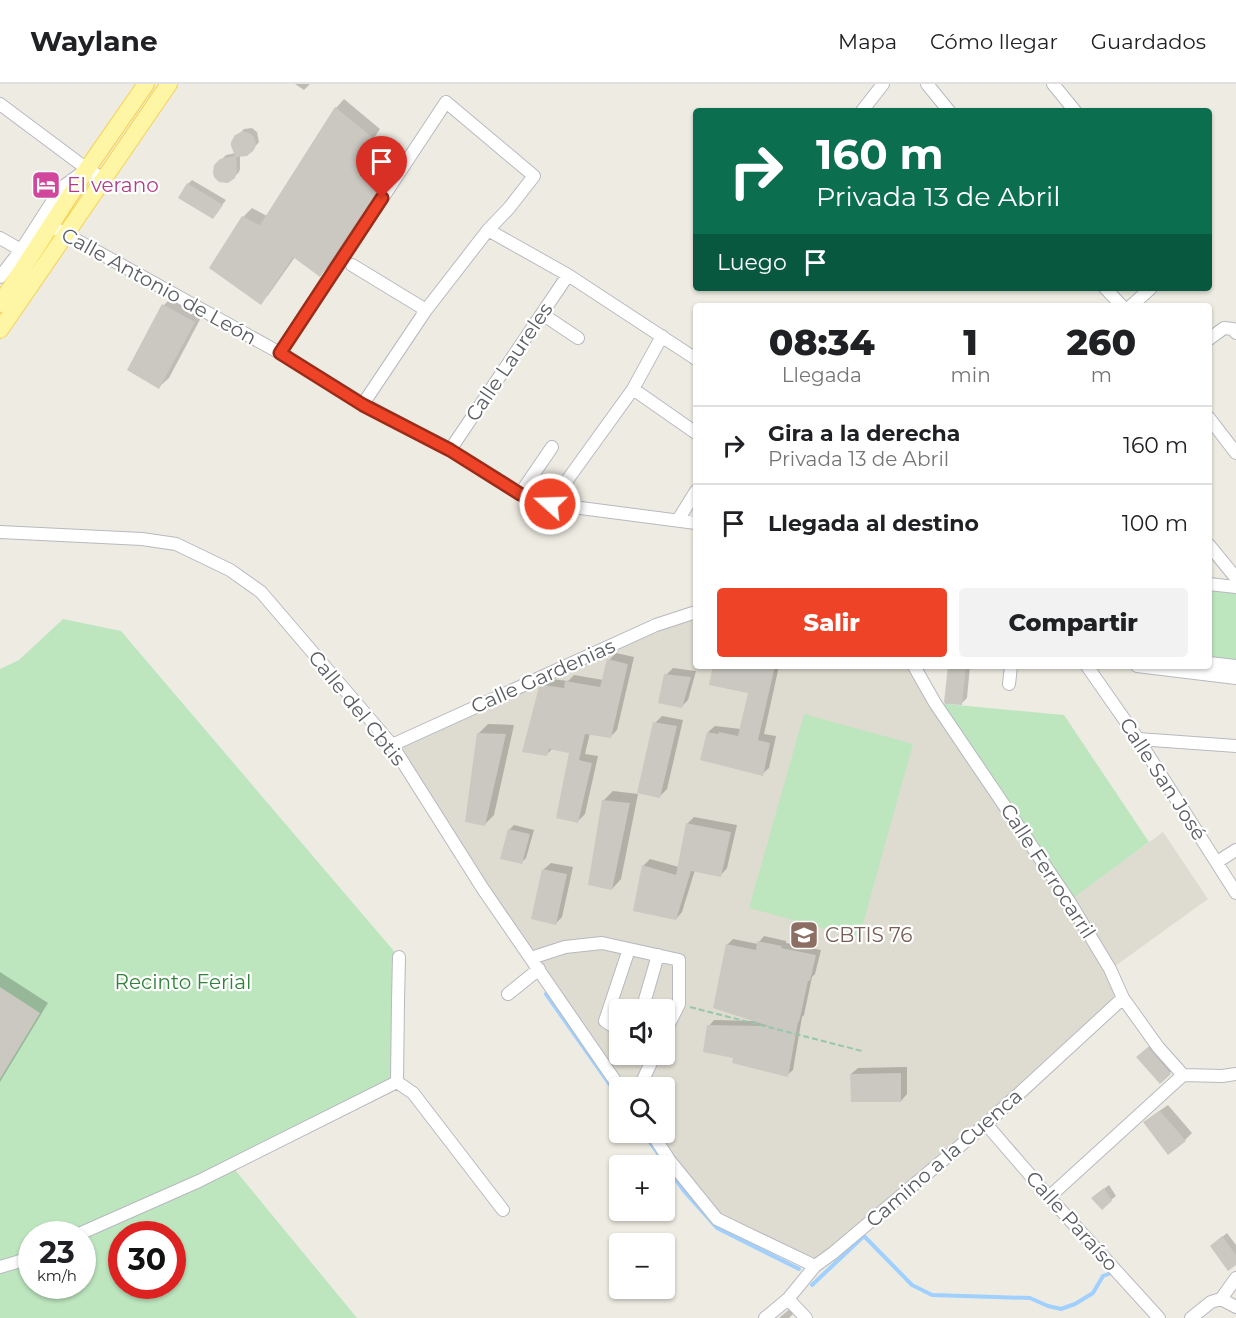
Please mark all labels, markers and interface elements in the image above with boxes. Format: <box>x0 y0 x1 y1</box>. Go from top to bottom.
text: Waylane <box>30 24 158 58</box>
text: Mapa <box>838 29 897 54</box>
text: Cómo llegar <box>930 29 1058 54</box>
text: Guardados <box>1091 29 1206 54</box>
text: 160 m <box>816 128 944 180</box>
icon: right <box>717 132 795 210</box>
pin <box>356 136 407 198</box>
icon: arrive <box>365 145 398 178</box>
hotel icon: El verano <box>30 169 62 201</box>
place label: El verano <box>67 173 159 197</box>
text: Privada 13 de Abril <box>816 180 1061 213</box>
street label: Calle Antonio de León <box>57 222 261 350</box>
icon: arrive <box>799 246 832 279</box>
text: Luego <box>717 249 787 276</box>
street label: Calle Laureles <box>460 298 558 426</box>
text: 08:34 <box>769 320 875 364</box>
text: 1 <box>963 320 978 364</box>
text: 260 <box>1067 320 1136 364</box>
text: Llegada <box>782 363 862 387</box>
text: min <box>951 363 991 387</box>
text: m <box>1091 363 1112 387</box>
text: Gira a la derecha <box>768 420 960 447</box>
icon: right <box>717 429 750 462</box>
text: 160 m <box>1123 432 1188 459</box>
text: Privada 13 de Abril <box>768 447 949 471</box>
position arrow <box>518 472 582 536</box>
icon: arrive <box>717 507 750 540</box>
text: Llegada al destino <box>768 510 979 537</box>
text: 100 m <box>1122 510 1188 537</box>
button: Salir <box>717 588 947 657</box>
button: Compartir <box>959 588 1188 657</box>
street label: Calle Gardenias <box>467 633 619 718</box>
street label: Calle del Cbtis <box>303 646 411 771</box>
street label: Calle San José <box>1114 713 1212 845</box>
street label: Calle Ferrocarril <box>995 799 1101 943</box>
school or university icon: CBTIS 76 <box>788 919 820 951</box>
place label: CBTIS 76 <box>825 923 913 947</box>
park label: Recinto Ferial <box>115 970 251 994</box>
map controls <box>609 999 675 1299</box>
button: sound <box>609 999 675 1065</box>
button: search <box>609 1077 675 1143</box>
street label: Camino a la Cuenca <box>861 1084 1027 1232</box>
button: + <box>609 1155 675 1221</box>
street label: Calle Paraíso <box>1021 1166 1123 1276</box>
speed limit sign: 30 <box>108 1221 186 1299</box>
button: − <box>609 1233 675 1299</box>
text: 23 <box>39 1234 75 1271</box>
text: km/h <box>37 1266 77 1285</box>

